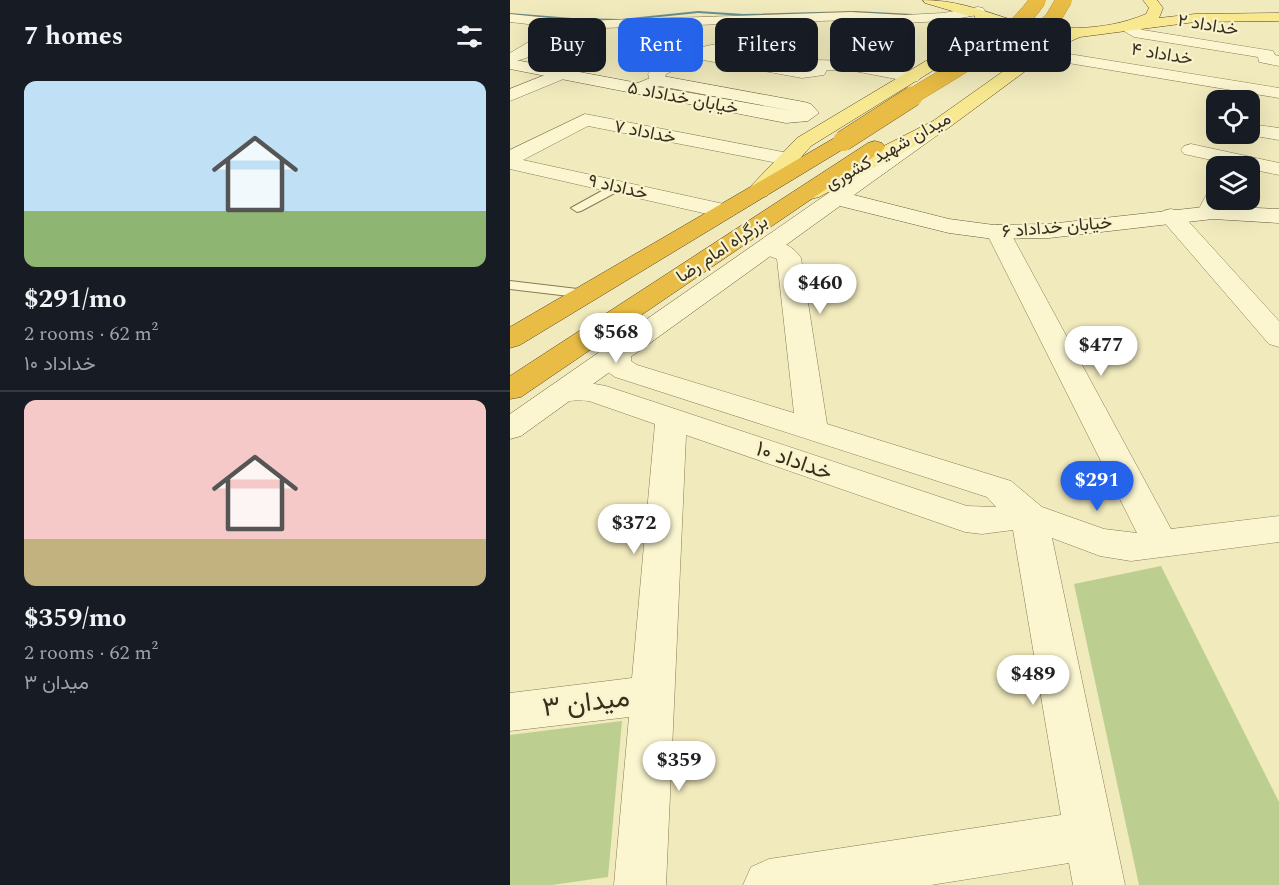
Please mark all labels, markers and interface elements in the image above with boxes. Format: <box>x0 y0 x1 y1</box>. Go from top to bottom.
street label: خداداد ۲ <box>1176 7 1240 43</box>
text: 7 homes <box>24 16 123 56</box>
chip: Buy <box>528 18 606 72</box>
chip: Rent <box>618 18 703 72</box>
chip: Filters <box>715 18 818 72</box>
chip: New <box>830 18 915 72</box>
chip: Apartment <box>927 18 1071 72</box>
icon: filters <box>453 20 486 53</box>
street label: خداداد ۴ <box>1129 36 1195 72</box>
street label: خیابان خداداد ۵ <box>625 74 741 122</box>
map controls <box>1206 90 1260 210</box>
button: locate <box>1206 90 1260 144</box>
street label: میدان شهید کشوری <box>820 105 956 197</box>
street label: خداداد ۷ <box>612 113 678 151</box>
icon: home <box>201 120 309 228</box>
button: layers <box>1206 156 1260 210</box>
street label: خداداد ۹ <box>586 167 650 207</box>
street label: بزرگراه امام رضا <box>671 208 773 290</box>
street label: خیابان خداداد ۶ <box>1001 209 1113 245</box>
pin: $460 <box>784 264 856 315</box>
text: $460 <box>798 268 842 298</box>
text: $291/mo <box>24 279 127 319</box>
pin: $568 <box>580 313 652 364</box>
text: $568 <box>594 317 638 347</box>
text: 2 rooms · 62 m² <box>24 319 158 349</box>
pin: $477 <box>1065 326 1137 377</box>
text: $477 <box>1079 330 1123 360</box>
text: خداداد ۱۰ <box>24 349 96 379</box>
street label: خداداد ۱۰ <box>751 433 837 489</box>
icon: home <box>201 439 309 547</box>
pin: $291 <box>1061 461 1133 512</box>
text: $291 <box>1075 465 1119 495</box>
pin: $372 <box>598 504 670 555</box>
text: $372 <box>612 508 656 538</box>
text: $359/mo <box>24 598 127 638</box>
text: 2 rooms · 62 m² <box>24 638 158 668</box>
pin: $489 <box>997 655 1069 706</box>
text: $489 <box>1011 659 1055 689</box>
text: میدان ۳ <box>24 668 89 698</box>
street label: میدان ۳ <box>540 677 632 729</box>
pin: $359 <box>643 741 715 792</box>
text: $359 <box>657 745 701 775</box>

